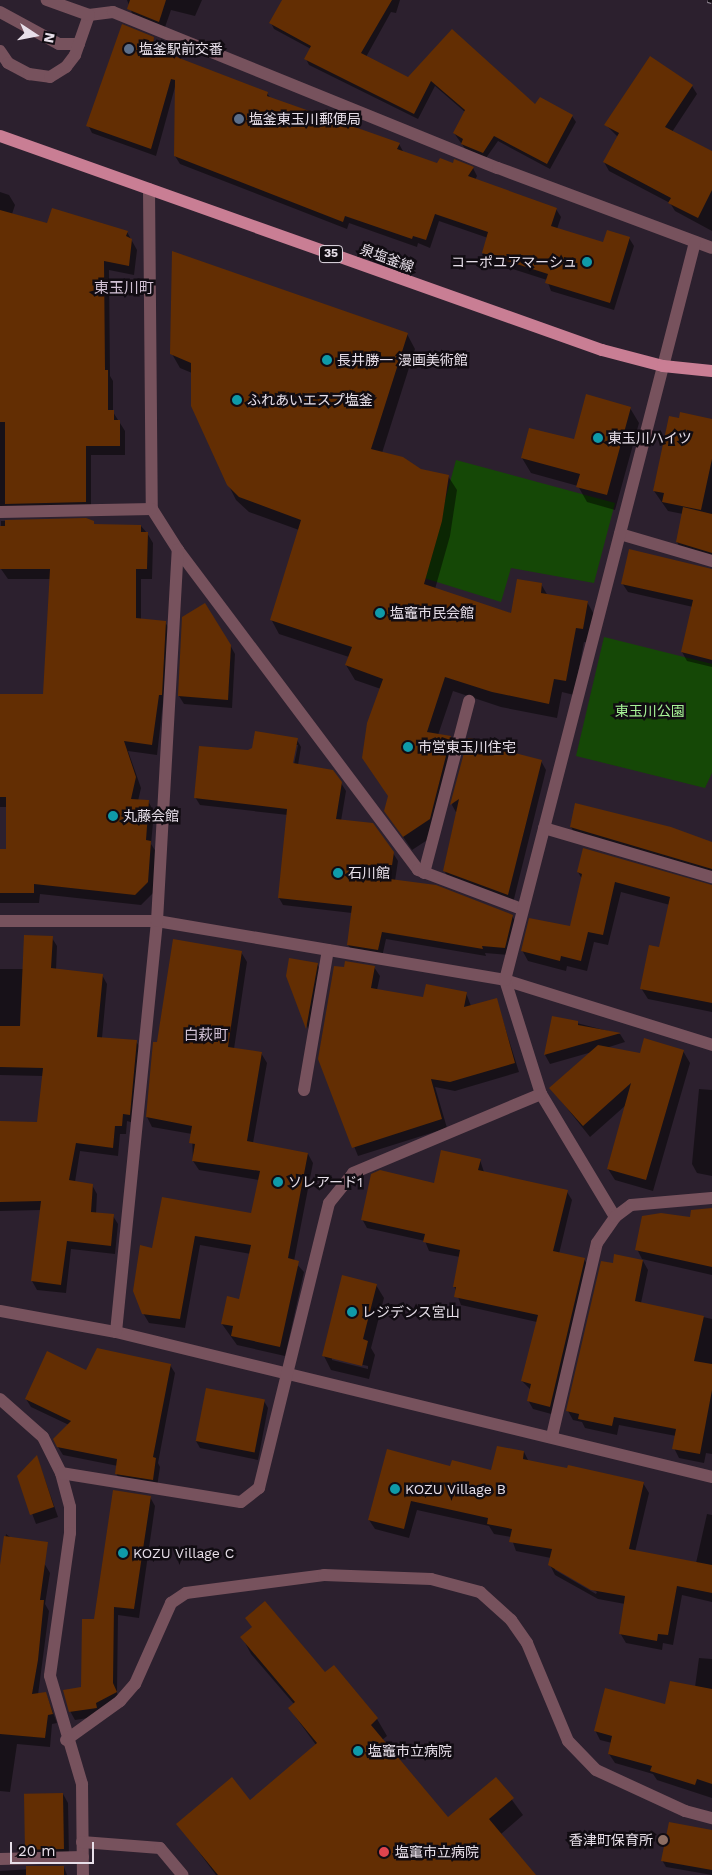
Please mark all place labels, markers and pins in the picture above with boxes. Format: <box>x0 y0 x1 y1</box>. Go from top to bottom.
place label: 塩釜駅前交番 <box>139 41 223 57</box>
marker: 塩釜駅前交番 <box>123 43 135 55</box>
place label: 塩釜東玉川郵便局 <box>249 111 361 127</box>
marker: 塩釜東玉川郵便局 <box>233 113 245 125</box>
place label: コーポユアマーシュ <box>451 254 577 270</box>
marker: コーポユアマーシュ <box>581 256 593 268</box>
place label: 長井勝一 漫画美術館 <box>337 352 468 368</box>
marker: 長井勝一 漫画美術館 <box>321 354 333 366</box>
place label: ふれあいエスプ塩釜 <box>247 392 373 408</box>
marker: ふれあいエスプ塩釜 <box>231 394 243 406</box>
place label: 東玉川ハイツ <box>608 430 692 446</box>
marker: 東玉川ハイツ <box>592 432 604 444</box>
place label: 塩竈市民会館 <box>390 605 474 621</box>
marker: 塩竈市民会館 <box>374 607 386 619</box>
place label: 市営東玉川住宅 <box>418 739 516 755</box>
marker: 市営東玉川住宅 <box>402 741 414 753</box>
place label: 丸藤会館 <box>123 808 179 824</box>
marker: 丸藤会館 <box>107 810 119 822</box>
place label: 石川館 <box>348 865 390 881</box>
marker: 石川館 <box>332 867 344 879</box>
place label: ソレアード1 <box>288 1174 363 1190</box>
marker: ソレアード1 <box>272 1176 284 1188</box>
place label: レジデンス宮山 <box>362 1304 460 1320</box>
marker: レジデンス宮山 <box>346 1306 358 1318</box>
place label: KOZU Village B <box>405 1481 506 1497</box>
marker: KOZU Village B <box>389 1483 401 1495</box>
place label: KOZU Village C <box>133 1545 235 1561</box>
marker: KOZU Village C <box>117 1547 129 1559</box>
place label: 塩竈市立病院 <box>368 1743 452 1759</box>
marker: 塩竈市立病院 <box>352 1745 364 1757</box>
place label: 香津町保育所 <box>569 1832 653 1848</box>
marker: 香津町保育所 <box>657 1834 669 1846</box>
place label: 塩竃市立病院 <box>395 1844 479 1860</box>
marker: 塩竃市立病院 <box>377 1845 391 1859</box>

